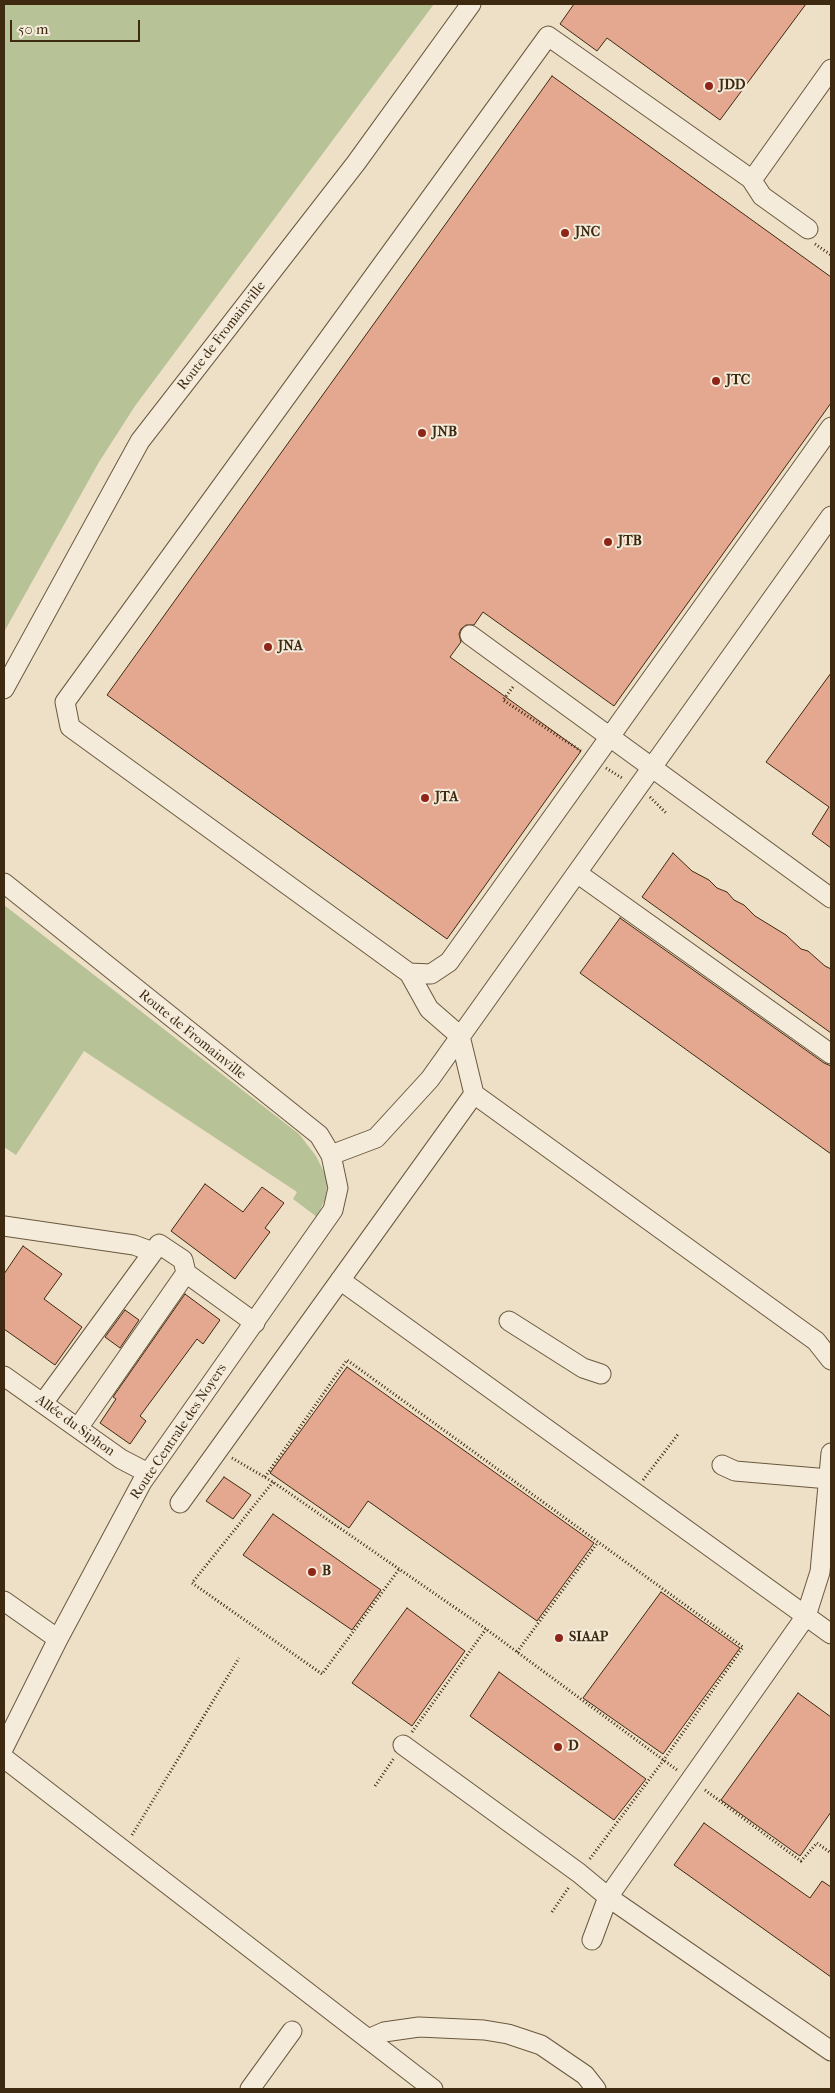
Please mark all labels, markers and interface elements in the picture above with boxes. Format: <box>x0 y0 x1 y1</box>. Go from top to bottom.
scale bar <box>12 10 142 42</box>
text: 50 m <box>18 20 48 38</box>
place label: JDD <box>719 78 745 94</box>
marker: JDD <box>703 80 715 92</box>
place label: JNC <box>575 225 600 241</box>
marker: JNC <box>559 227 571 239</box>
street label: Route de Fromainville <box>174 278 270 394</box>
place label: JTC <box>726 373 750 389</box>
marker: JTC <box>710 375 722 387</box>
place label: JNB <box>432 425 457 441</box>
marker: JNB <box>416 427 428 439</box>
place label: JTB <box>618 534 642 550</box>
marker: JTB <box>602 536 614 548</box>
place label: JNA <box>278 639 303 655</box>
marker: JNA <box>262 641 274 653</box>
place label: JTA <box>435 790 458 806</box>
marker: JTA <box>419 792 431 804</box>
street label: Route de Fromainville <box>135 986 249 1084</box>
street label: Route Centrale des Noyers <box>127 1361 231 1503</box>
street label: Allée du Siphon <box>32 1392 118 1460</box>
place label: B <box>322 1564 331 1580</box>
marker: B <box>306 1566 318 1578</box>
place label: SIAAP <box>569 1630 608 1646</box>
marker: SIAAP <box>553 1632 565 1644</box>
place label: D <box>568 1739 579 1755</box>
marker: D <box>552 1741 564 1753</box>

